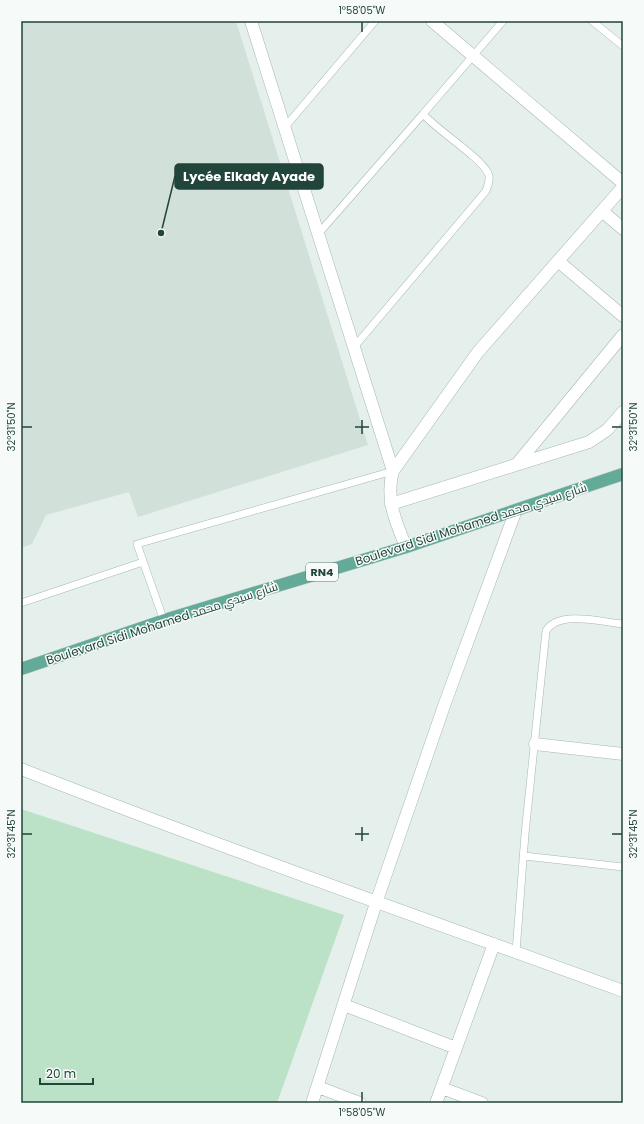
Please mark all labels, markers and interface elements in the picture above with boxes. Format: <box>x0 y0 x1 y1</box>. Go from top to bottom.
text: 1°58'05"W <box>339 3 386 18</box>
callout: Lycée Elkady Ayade <box>175 164 323 189</box>
text: Lycée Elkady Ayade <box>183 167 315 186</box>
text: 32°31'50"N <box>4 403 19 451</box>
text: 32°31'50"N <box>626 403 641 451</box>
street label: Boulevard Sidi Mohamed شارع سيدي محمد <box>353 478 590 571</box>
road number: RN4 <box>306 563 338 581</box>
street label: Boulevard Sidi Mohamed شارع سيدي محمد <box>44 577 281 670</box>
text: 32°31'45"N <box>4 810 19 858</box>
text: 32°31'45"N <box>626 810 641 858</box>
scale bar <box>40 1060 93 1086</box>
text: 20 m <box>46 1065 76 1082</box>
text: 1°58'05"W <box>339 1105 386 1120</box>

